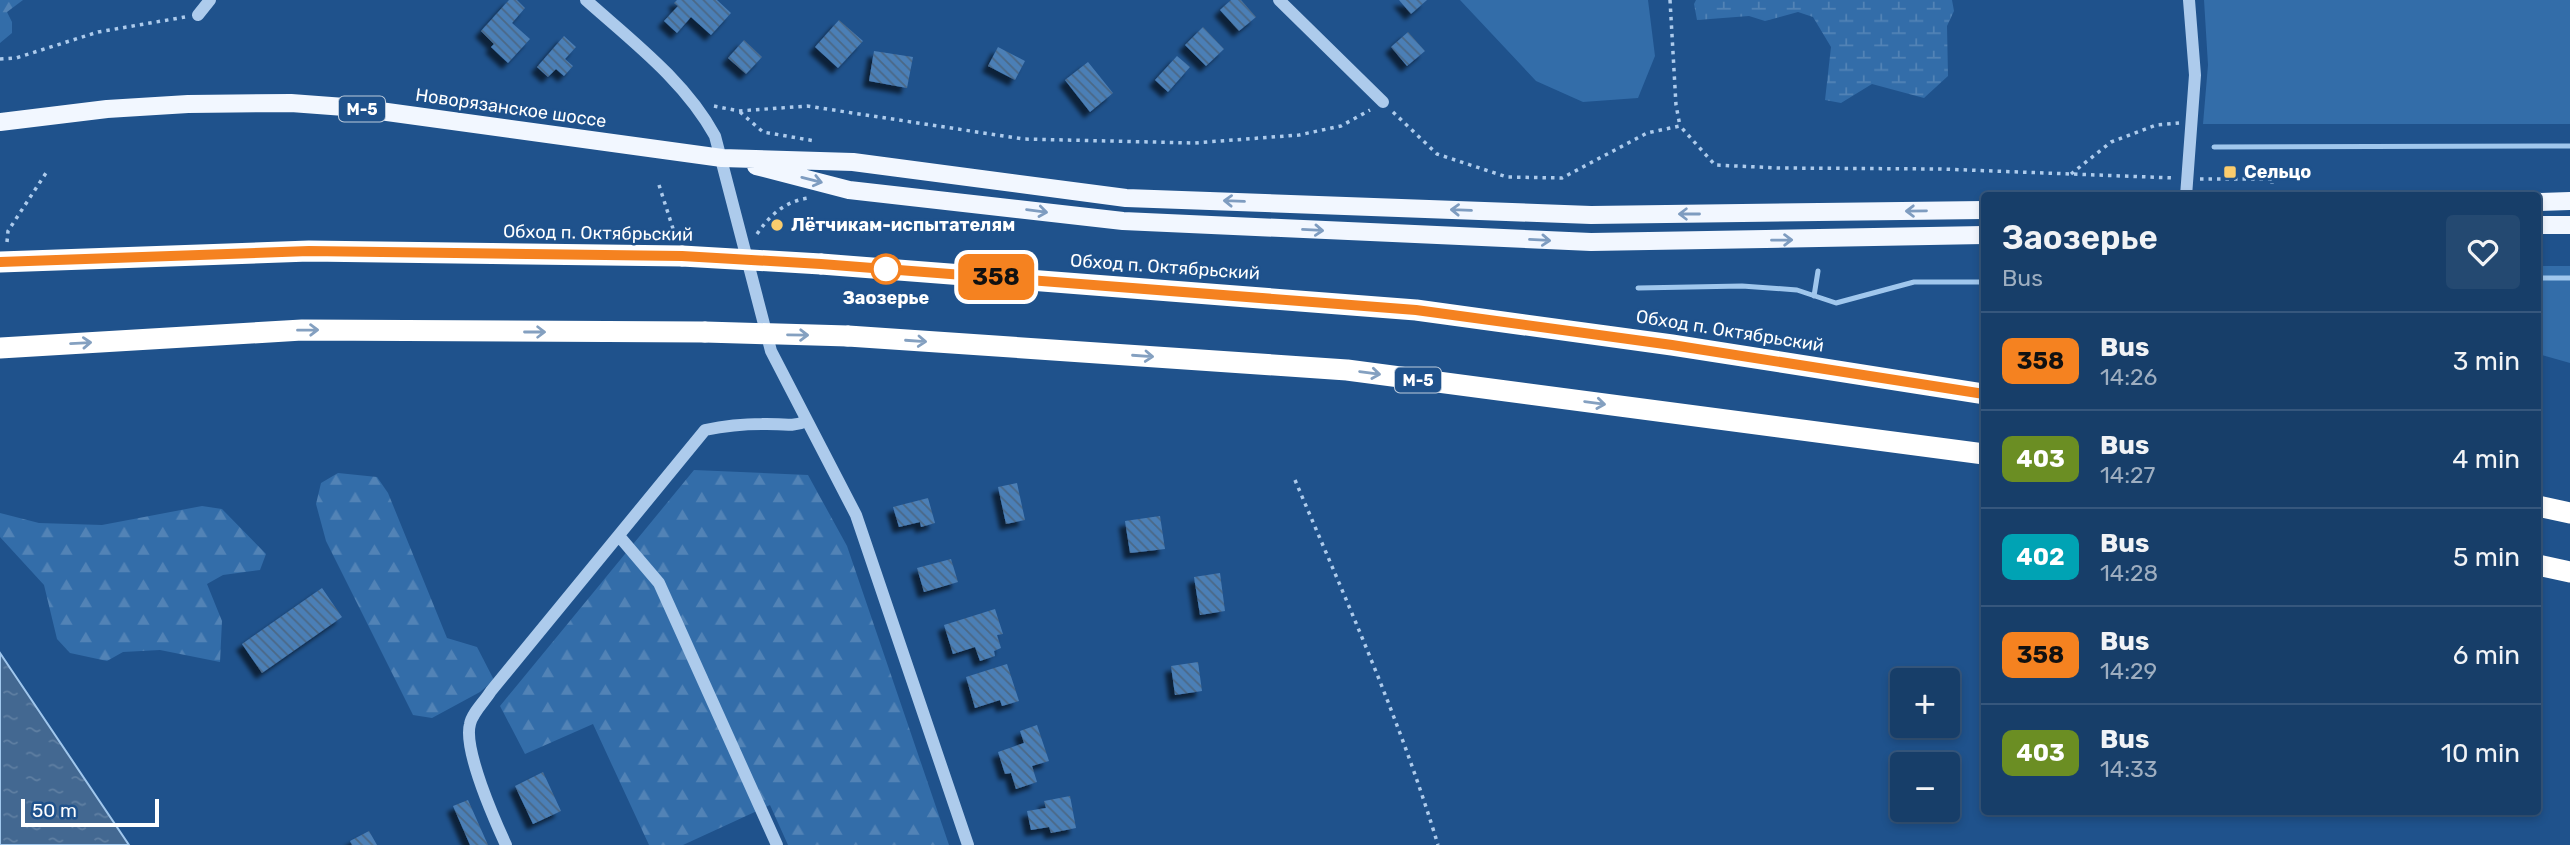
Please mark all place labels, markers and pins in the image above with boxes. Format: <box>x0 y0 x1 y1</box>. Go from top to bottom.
place label: Сельцо <box>2244 161 2311 183</box>
marker: Сельцо <box>2222 164 2238 180</box>
place label: Лётчикам-испытателям <box>791 214 1015 236</box>
marker: Лётчикам-испытателям <box>769 217 785 233</box>
marker: Заозерье <box>871 254 901 284</box>
place label: Заозерье <box>843 287 930 309</box>

